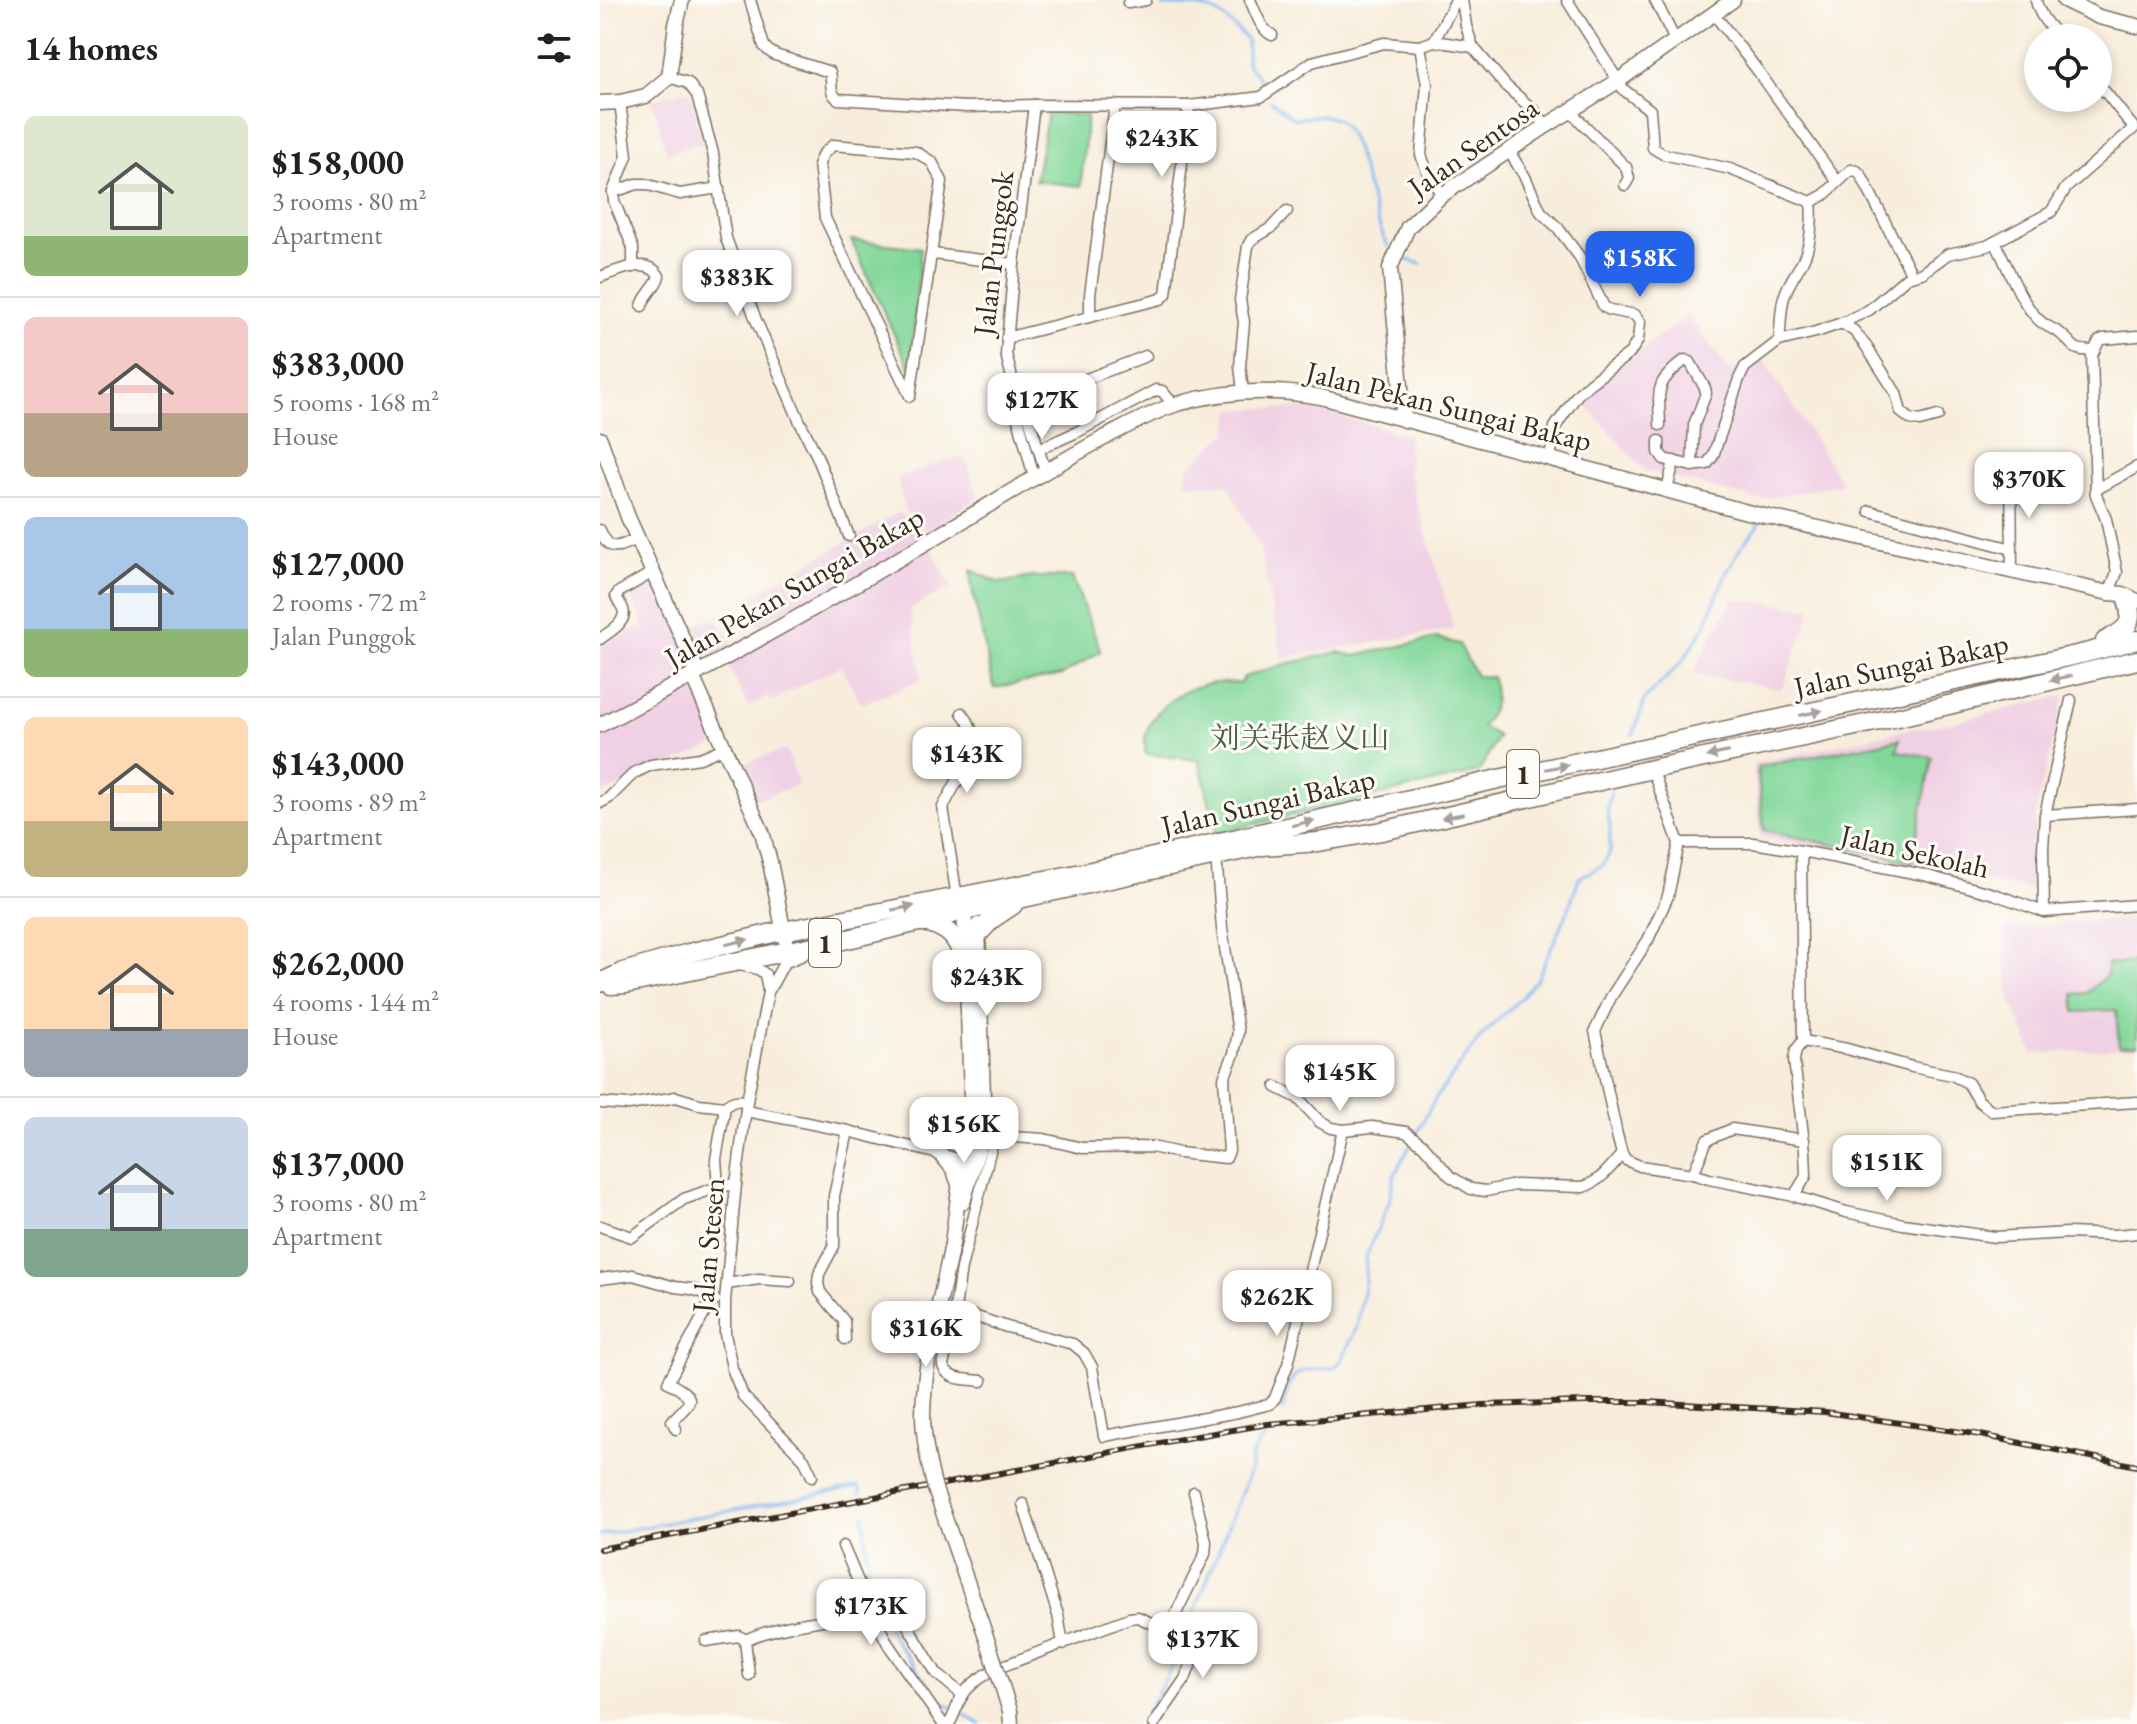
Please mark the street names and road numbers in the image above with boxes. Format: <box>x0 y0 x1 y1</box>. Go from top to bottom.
street label: Jalan Sentosa <box>1398 88 1546 208</box>
street label: Jalan Punggok <box>963 167 1023 341</box>
street label: Jalan Pekan Sungai Bakap <box>1299 351 1596 460</box>
street label: Jalan Pekan Sungai Bakap <box>655 497 931 679</box>
street label: Jalan Sungai Bakap <box>1787 623 2012 707</box>
road number: 1 <box>1507 750 1539 798</box>
street label: Jalan Sungai Bakap <box>1154 758 1379 846</box>
street label: Jalan Sekolah <box>1834 814 1993 887</box>
road number: 1 <box>809 919 841 967</box>
street label: Jalan Stesen <box>682 1176 733 1317</box>

